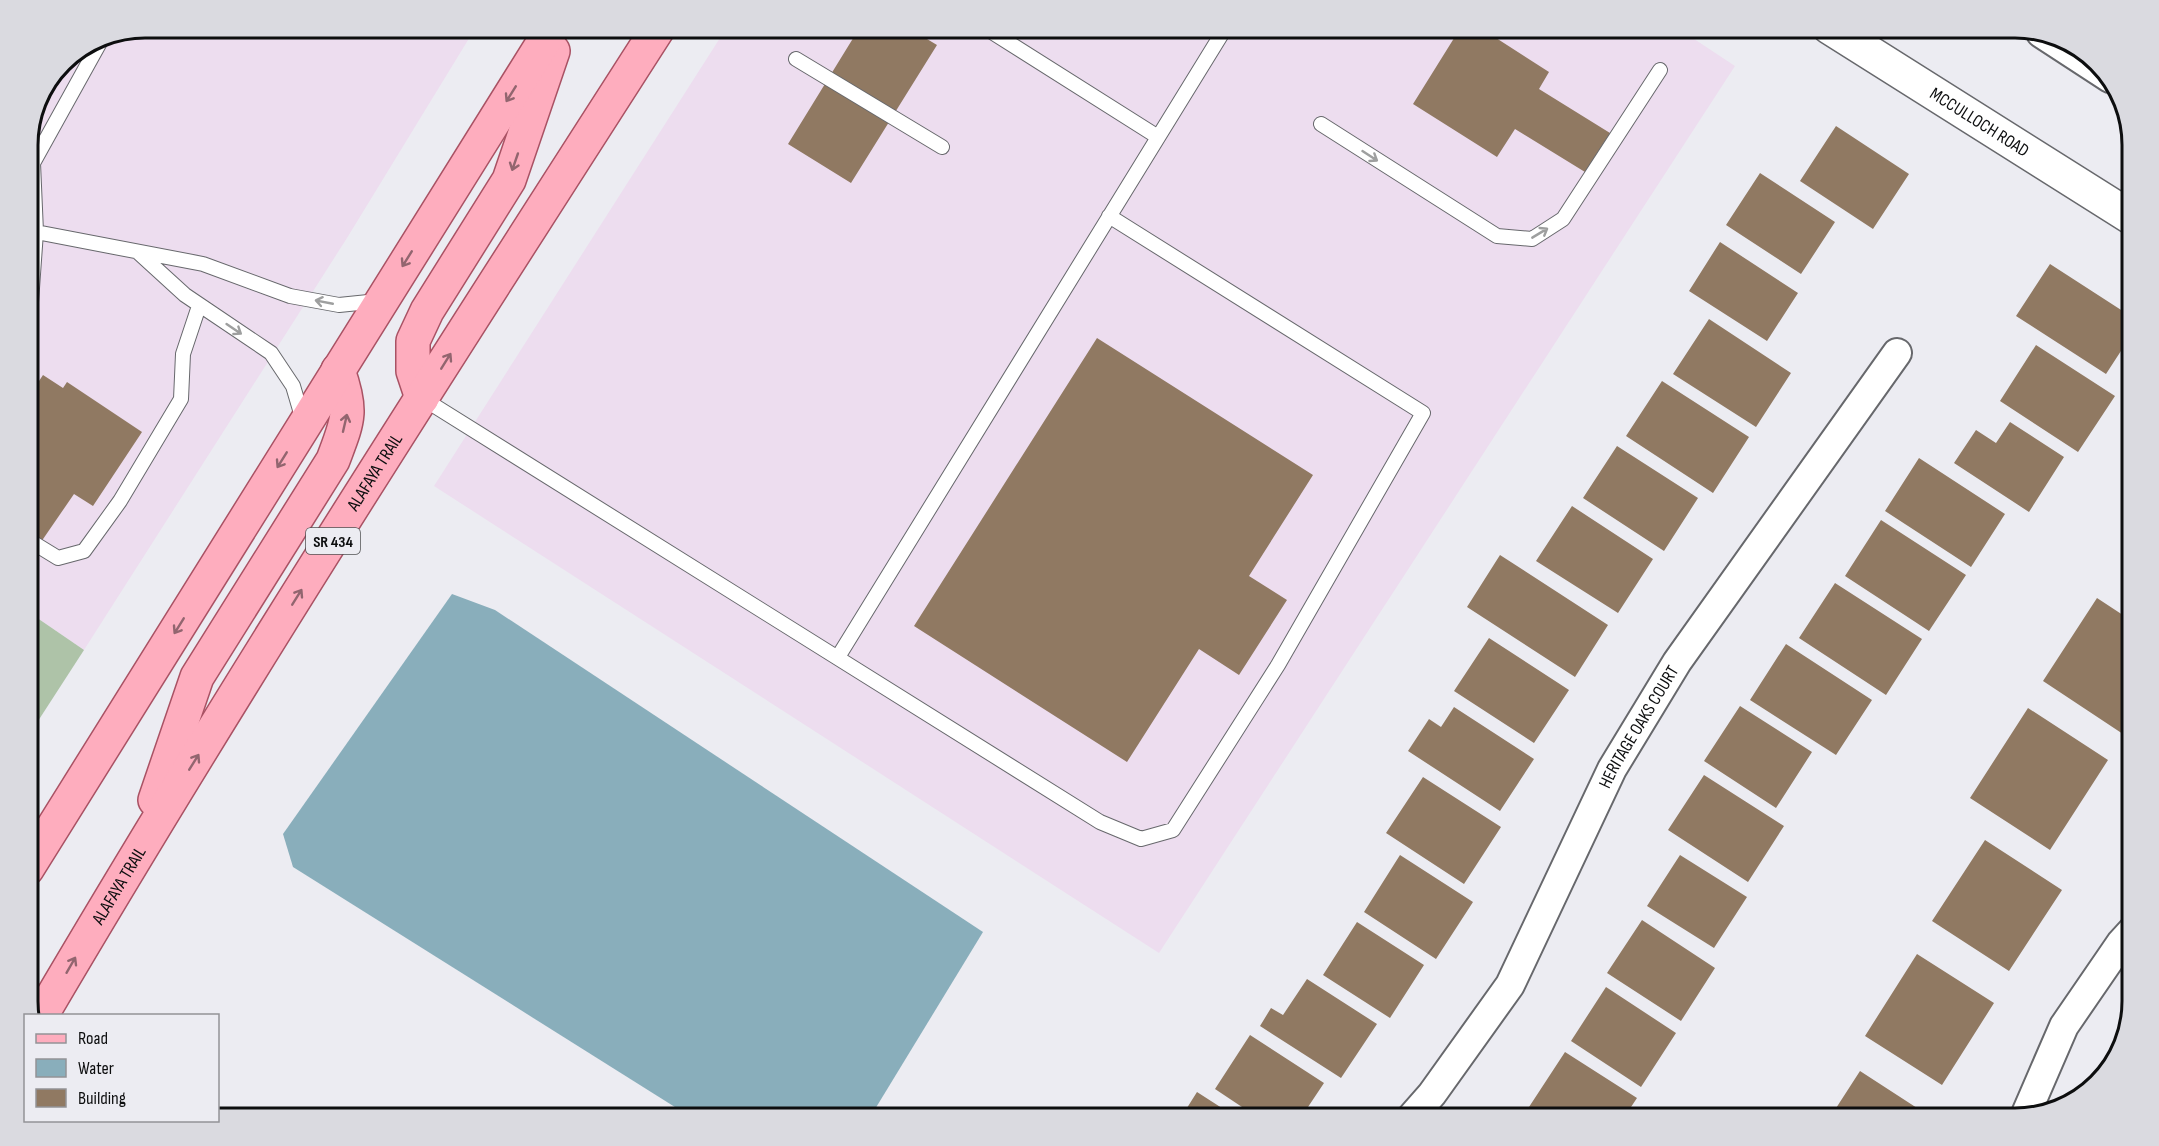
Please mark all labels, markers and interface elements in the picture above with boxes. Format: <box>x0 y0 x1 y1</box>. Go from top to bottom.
street label: MCCULLOCH ROAD <box>1926 83 2033 161</box>
one-way arrow <box>505 85 517 102</box>
one-way arrow <box>1361 150 1378 162</box>
one-way arrow <box>509 152 520 171</box>
one-way arrow <box>1531 227 1548 239</box>
one-way arrow <box>401 251 414 268</box>
one-way arrow <box>314 296 334 307</box>
one-way arrow <box>225 323 242 335</box>
one-way arrow <box>440 353 452 370</box>
one-way arrow <box>340 414 351 433</box>
street label: ALAFAYA TRAIL <box>342 430 407 515</box>
one-way arrow <box>275 451 287 468</box>
road number: SR 434 <box>306 528 360 554</box>
one-way arrow <box>292 589 304 606</box>
one-way arrow <box>172 617 184 634</box>
street label: HERITAGE OAKS COURT <box>1595 662 1683 792</box>
one-way arrow <box>188 754 200 771</box>
street label: ALAFAYA TRAIL <box>87 843 151 929</box>
one-way arrow <box>65 957 77 974</box>
legend <box>24 1014 219 1122</box>
text: Road <box>78 1028 108 1049</box>
text: Water <box>78 1058 114 1079</box>
text: Building <box>78 1088 126 1109</box>

